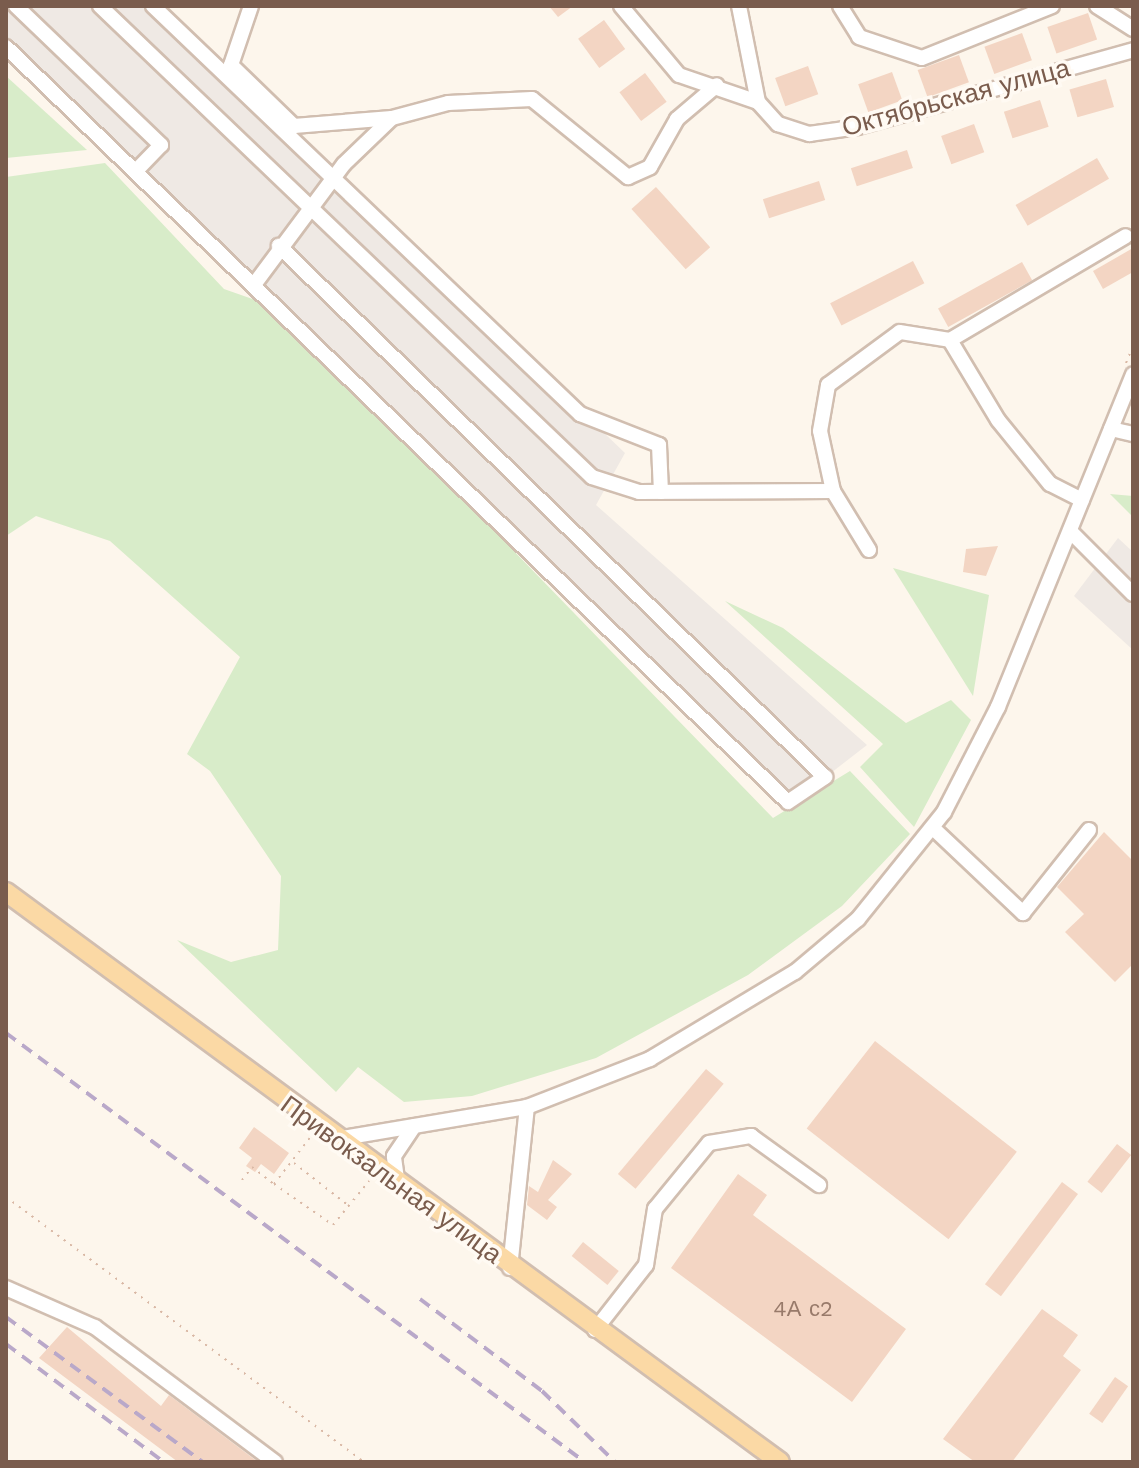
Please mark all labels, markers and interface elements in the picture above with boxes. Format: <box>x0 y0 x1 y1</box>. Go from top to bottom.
street label: Октябрьская улица <box>839 53 1073 143</box>
street label: Привокзальная улица <box>274 1089 508 1271</box>
house number: 4А с2 <box>773 1296 833 1322</box>

